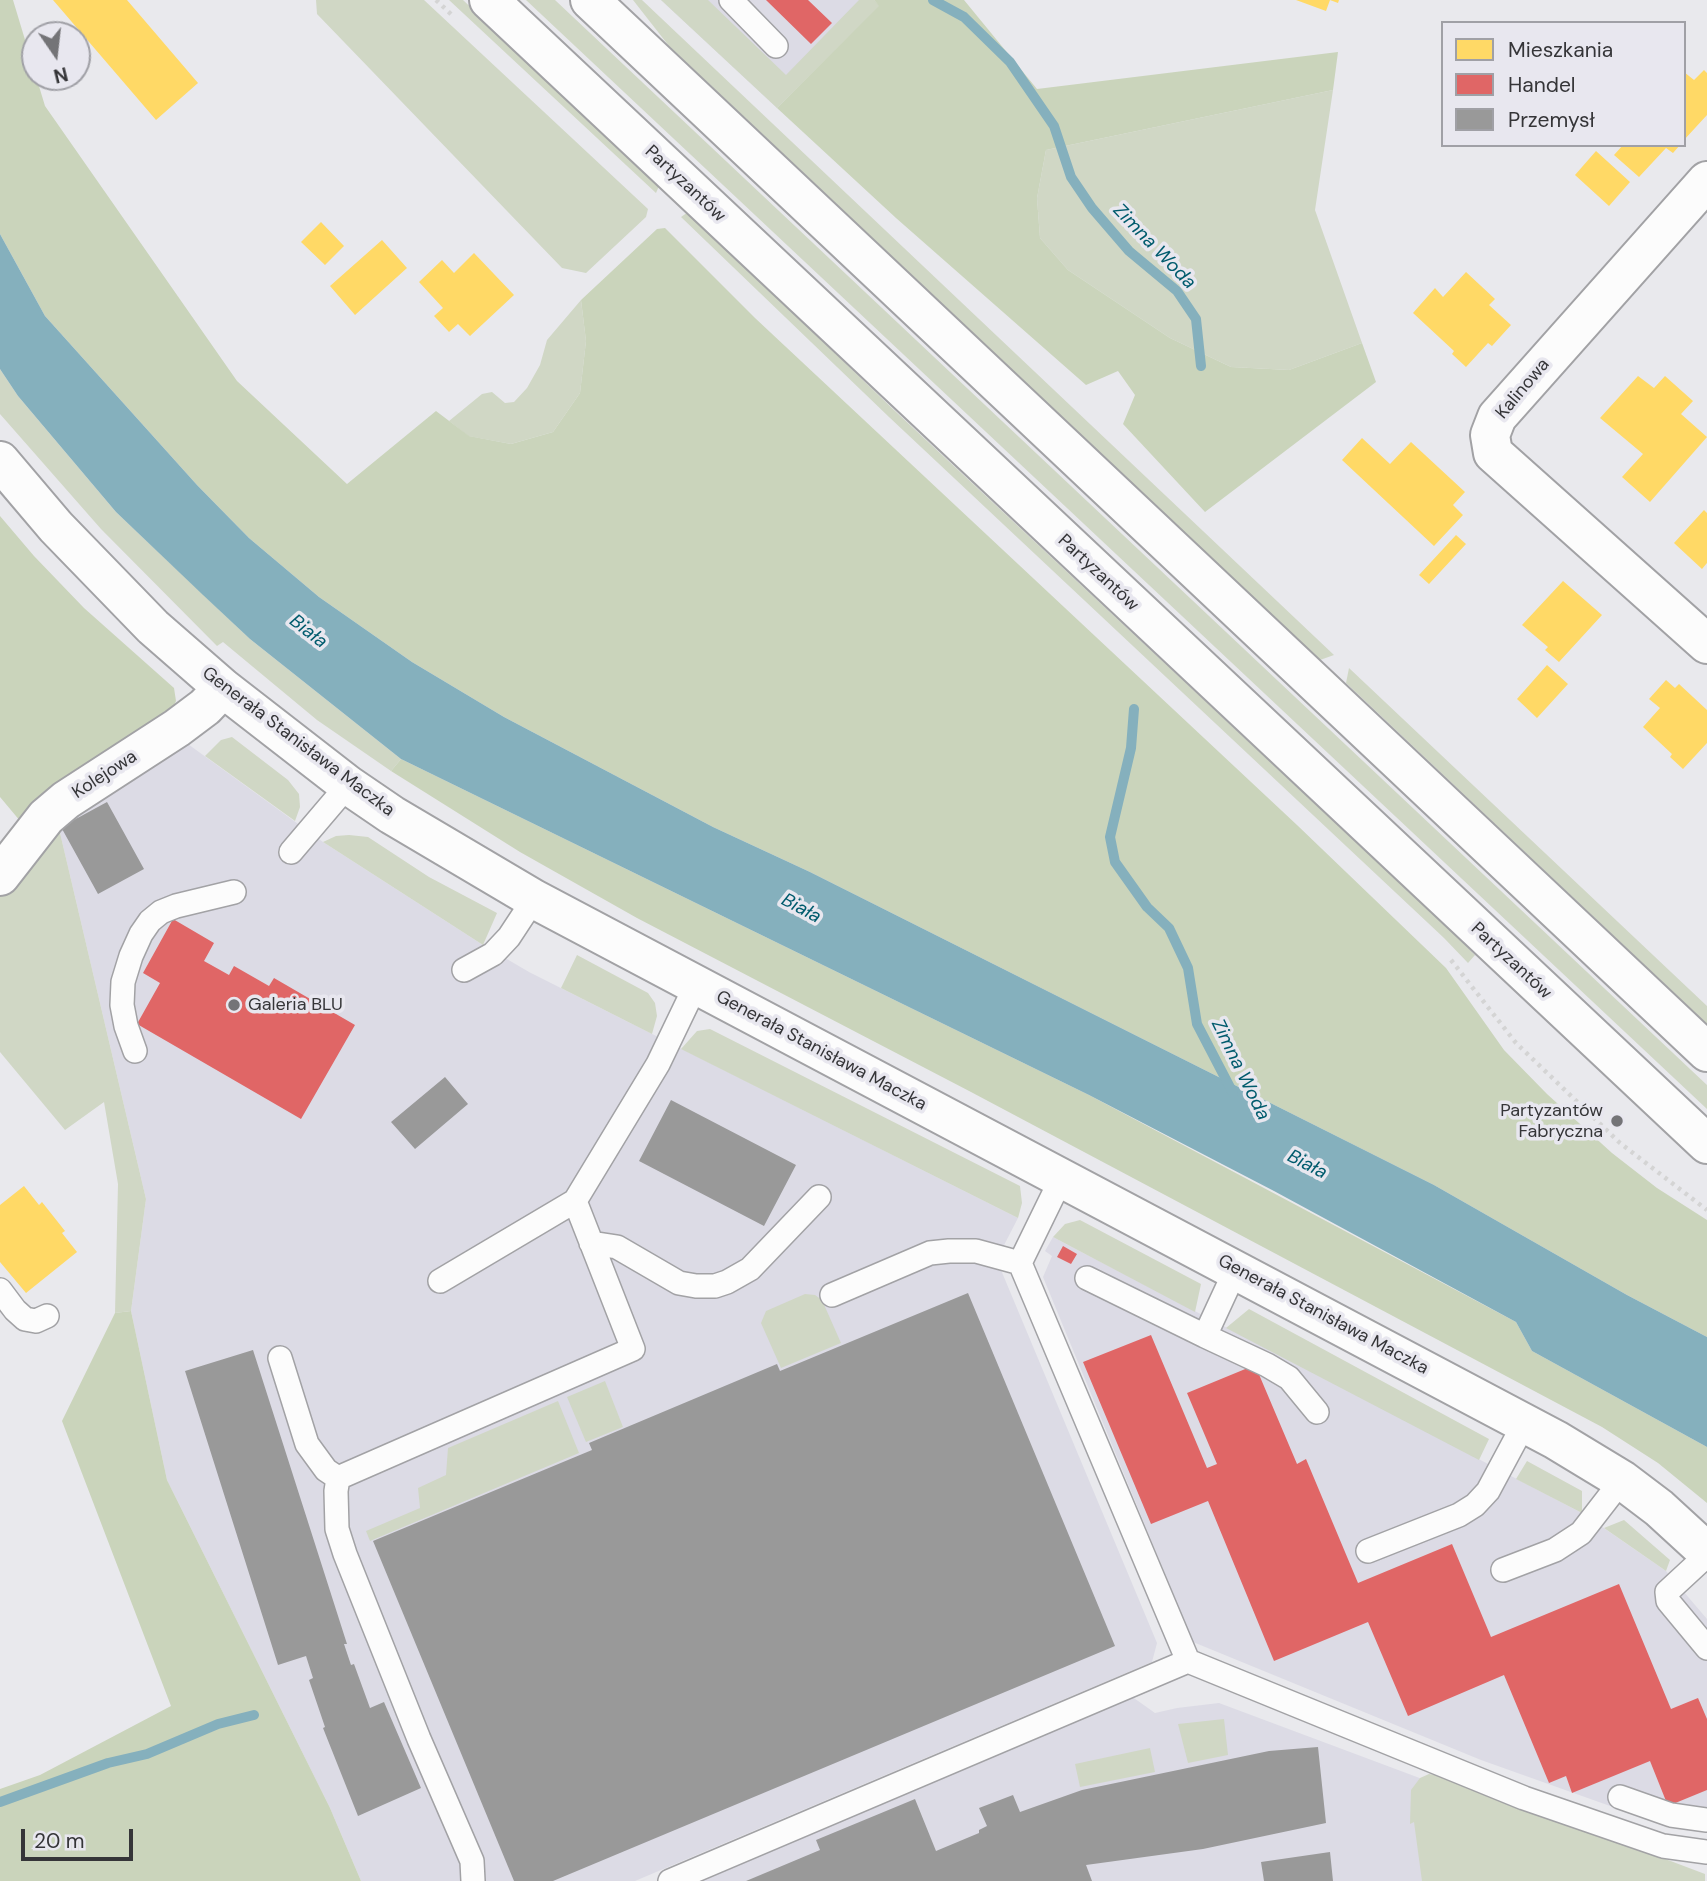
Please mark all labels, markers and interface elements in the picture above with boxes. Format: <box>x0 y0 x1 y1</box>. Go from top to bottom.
north arrow <box>21 21 91 91</box>
legend <box>1441 21 1686 147</box>
text: Mieszkania <box>1508 36 1613 64</box>
text: N <box>51 61 70 89</box>
text: Handel <box>1508 71 1576 99</box>
text: Przemysł <box>1508 106 1595 134</box>
street label: Partyzantów <box>640 141 730 227</box>
water label: Zimna Woda <box>1108 200 1200 294</box>
street label: Kalinowa <box>1492 354 1554 424</box>
street label: Partyzantów <box>1053 530 1143 616</box>
water label: Biała <box>285 610 331 654</box>
street label: Generała Stanisława Maczka <box>198 663 398 821</box>
street label: Kolejowa <box>69 746 141 804</box>
water label: Biała <box>777 889 825 929</box>
street label: Partyzantów <box>1466 918 1556 1004</box>
street label: Generała Stanisława Maczka <box>712 986 930 1116</box>
place label: Galeria BLU <box>248 994 343 1016</box>
marker: Galeria BLU <box>226 997 242 1013</box>
water label: Zimna Woda <box>1206 1016 1274 1124</box>
place label: Partyzantów Fabryczna <box>1500 1100 1603 1142</box>
marker: Partyzantów Fabryczna <box>1609 1113 1625 1129</box>
water label: Biała <box>1283 1145 1331 1185</box>
street label: Generała Stanisława Maczka <box>1214 1250 1432 1380</box>
scale bar <box>24 1814 136 1858</box>
text: 20 m <box>34 1827 85 1855</box>

